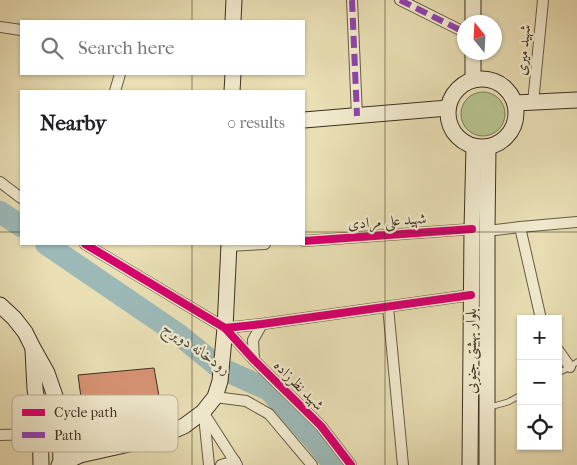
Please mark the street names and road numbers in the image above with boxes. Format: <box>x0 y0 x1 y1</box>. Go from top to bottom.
street label: شهید میری <box>512 24 535 77</box>
street label: شهید علی مرادی <box>347 209 427 235</box>
street label: بلوار بهشتی جنوبی <box>462 308 482 394</box>
street label: شهید نظرزاده <box>269 356 328 415</box>

